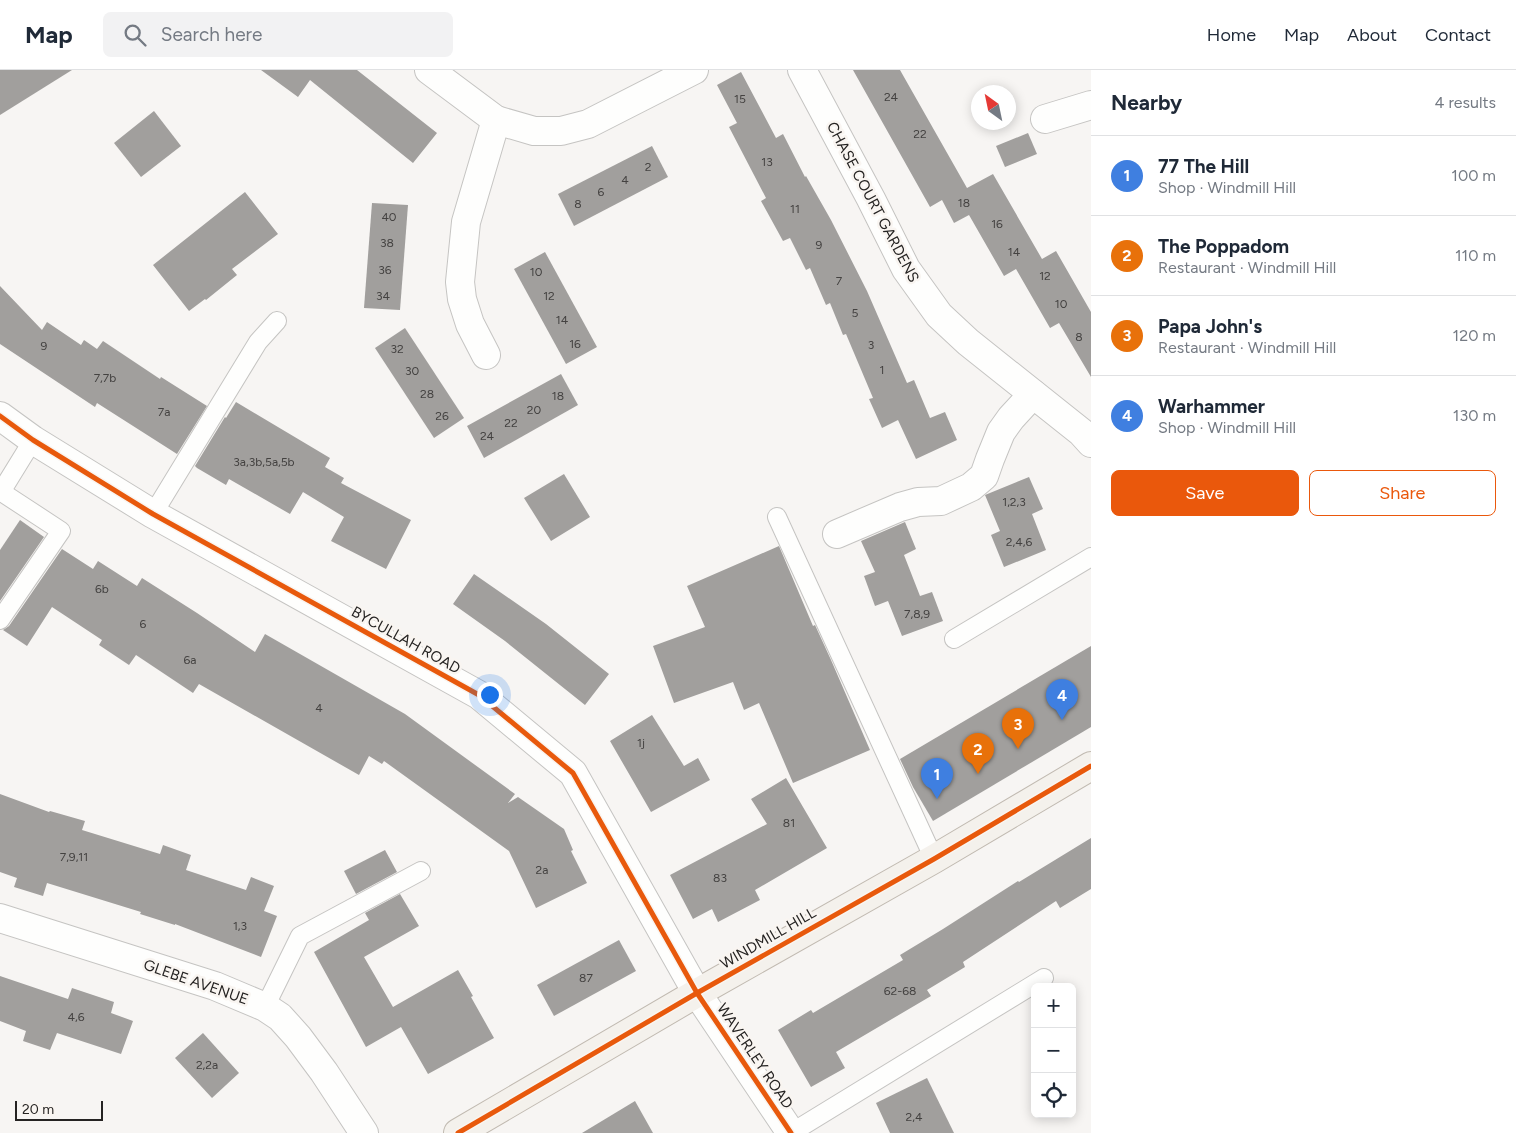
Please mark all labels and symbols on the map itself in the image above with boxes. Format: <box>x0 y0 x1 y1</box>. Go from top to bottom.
north arrow <box>971 85 1016 130</box>
house number: 24 <box>884 90 899 104</box>
house number: 15 <box>734 92 746 106</box>
street label: CHASE COURT GARDENS <box>823 119 923 285</box>
house number: 22 <box>913 127 927 141</box>
house number: 13 <box>761 155 773 169</box>
house number: 2 <box>645 160 651 174</box>
house number: 4 <box>621 173 629 187</box>
house number: 6 <box>598 185 605 199</box>
house number: 18 <box>958 196 970 210</box>
house number: 8 <box>574 197 582 211</box>
house number: 11 <box>790 202 800 216</box>
house number: 40 <box>381 210 397 224</box>
house number: 16 <box>991 217 1003 231</box>
house number: 38 <box>380 236 394 250</box>
house number: 9 <box>816 238 823 252</box>
house number: 14 <box>1008 245 1021 259</box>
house number: 36 <box>378 263 392 277</box>
house number: 10 <box>530 265 543 279</box>
house number: 12 <box>1039 269 1051 283</box>
house number: 7 <box>836 274 843 288</box>
house number: 34 <box>376 289 391 303</box>
house number: 12 <box>543 289 555 303</box>
house number: 10 <box>1055 297 1068 311</box>
house number: 5 <box>852 306 859 320</box>
house number: 14 <box>556 313 569 327</box>
house number: 8 <box>1075 330 1083 344</box>
house number: 16 <box>569 337 581 351</box>
house number: 3 <box>868 338 874 352</box>
house number: 9 <box>41 339 48 353</box>
house number: 32 <box>390 342 404 356</box>
house number: 1 <box>880 363 884 377</box>
house number: 30 <box>405 364 419 378</box>
house number: 7,7b <box>94 371 116 385</box>
house number: 28 <box>420 387 434 401</box>
house number: 18 <box>552 389 564 403</box>
house number: 20 <box>527 403 542 417</box>
house number: 7a <box>158 405 170 419</box>
house number: 26 <box>435 409 449 423</box>
house number: 22 <box>504 416 518 430</box>
house number: 24 <box>480 429 495 443</box>
house number: 3a,3b,5a,5b <box>233 455 295 469</box>
house number: 1,2,3 <box>1002 495 1026 509</box>
house number: 2,4,6 <box>1006 535 1032 549</box>
house number: 6b <box>95 582 109 596</box>
street label: BYCULLAH ROAD <box>348 603 464 677</box>
house number: 7,8,9 <box>904 607 930 621</box>
house number: 6 <box>140 617 147 631</box>
house number: 6a <box>184 653 196 667</box>
pin: 4 <box>1046 679 1078 720</box>
your location <box>477 682 503 708</box>
house number: 4 <box>315 701 323 715</box>
pin: 3 <box>1002 708 1034 749</box>
pin: 2 <box>962 733 994 774</box>
house number: 1j <box>637 736 645 750</box>
pin: 1 <box>921 758 953 799</box>
house number: 81 <box>783 816 795 830</box>
house number: 7,9,11 <box>60 850 88 864</box>
house number: 2a <box>536 863 548 877</box>
house number: 83 <box>713 871 727 885</box>
street label: WINDMILL HILL <box>717 903 819 973</box>
house number: 1,3 <box>233 919 247 933</box>
street label: GLEBE AVENUE <box>141 956 251 1008</box>
house number: 87 <box>579 971 593 985</box>
house number: 62-68 <box>884 984 916 998</box>
street label: WAVERLEY ROAD <box>713 1000 797 1112</box>
house number: 4,6 <box>68 1010 85 1024</box>
house number: 2,2a <box>196 1058 218 1072</box>
scale bar <box>15 1098 102 1121</box>
house number: 2,4 <box>906 1110 923 1124</box>

